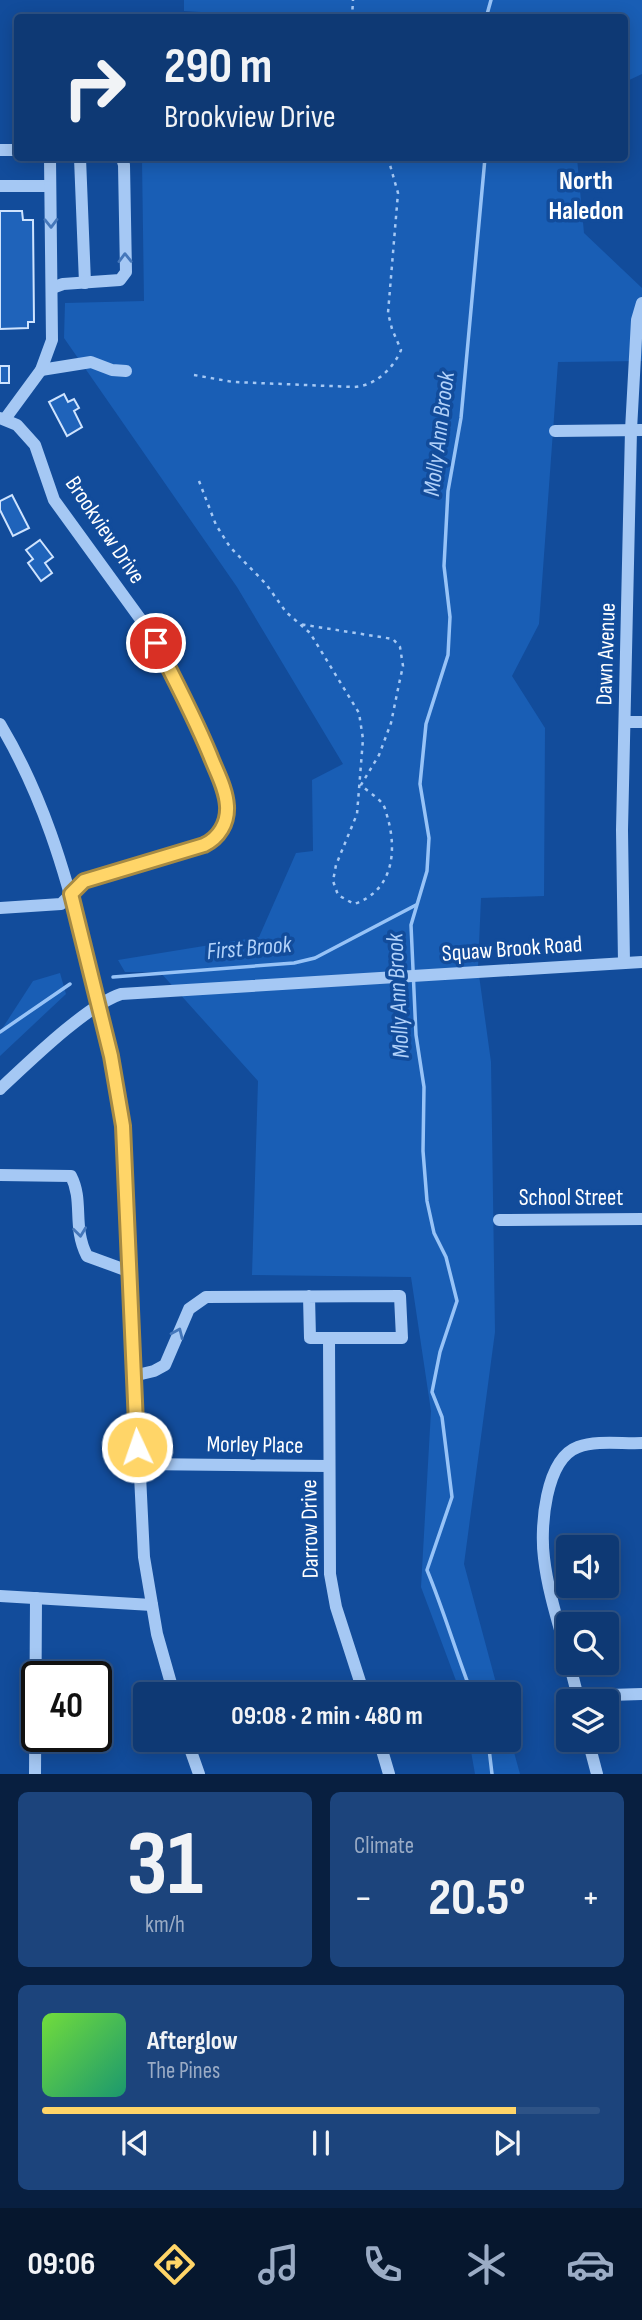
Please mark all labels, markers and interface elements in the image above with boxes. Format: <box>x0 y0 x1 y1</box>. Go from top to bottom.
text: 290 m <box>164 38 272 97</box>
icon: right <box>49 42 140 133</box>
text: Brookview Drive <box>164 98 336 137</box>
district label: North Haledon <box>548 166 624 227</box>
one-way arrow <box>43 218 59 228</box>
one-way arrow <box>118 252 133 263</box>
water label: Molly Ann Brook <box>417 369 461 498</box>
street label: Brookview Drive <box>59 471 151 589</box>
street label: Dawn Avenue <box>590 602 622 706</box>
pin <box>126 613 186 673</box>
icon: arrive <box>137 624 175 662</box>
water label: First Brook <box>205 930 294 966</box>
street label: Squaw Brook Road <box>441 930 583 968</box>
water label: Molly Ann Brook <box>380 932 416 1059</box>
street label: School Street <box>519 1184 623 1212</box>
one-way arrow <box>72 1226 87 1238</box>
one-way arrow <box>170 1328 184 1340</box>
position arrow <box>100 1410 174 1484</box>
street label: Morley Place <box>206 1430 304 1460</box>
street label: Darrow Drive <box>295 1479 325 1579</box>
map controls <box>556 1535 619 1752</box>
button: sound <box>556 1535 619 1598</box>
button: search <box>556 1612 619 1675</box>
speed limit sign: 40 <box>21 1661 112 1752</box>
button: layers <box>556 1689 619 1752</box>
text: 09:08 · 2 min · 480 m <box>231 1701 423 1732</box>
text: 31 <box>127 1811 203 1920</box>
text: Climate <box>354 1832 414 1860</box>
text: 20.5° <box>428 1867 526 1930</box>
text: − <box>354 1876 373 1921</box>
text: + <box>581 1876 600 1921</box>
text: km/h <box>145 1911 185 1939</box>
text: Afterglow <box>147 2026 238 2057</box>
text: The Pines <box>147 2057 220 2085</box>
icon: previous <box>116 2124 154 2162</box>
icon: pause <box>302 2124 340 2162</box>
icon: next <box>488 2124 526 2162</box>
icon: directions <box>150 2240 199 2289</box>
icon: music <box>254 2240 303 2289</box>
icon: phone <box>358 2240 407 2289</box>
icon: climate <box>462 2240 511 2289</box>
icon: car <box>566 2240 615 2289</box>
text: 09:06 <box>27 2245 95 2284</box>

